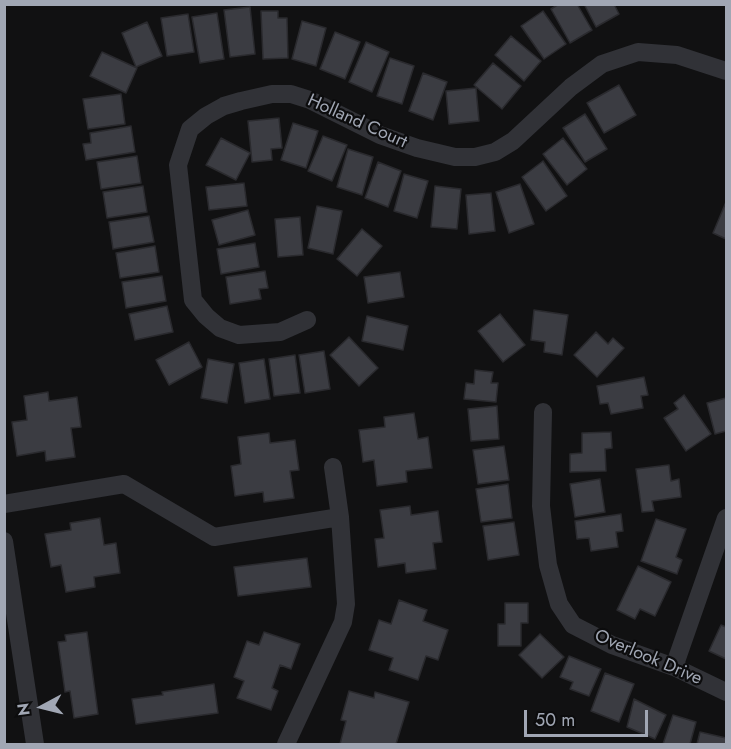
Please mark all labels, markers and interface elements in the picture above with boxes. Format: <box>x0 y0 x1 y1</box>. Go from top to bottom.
street label: Holland Court <box>304 90 410 154</box>
street label: Overlook Drive <box>591 626 705 690</box>
north arrow <box>12 677 72 737</box>
scale bar <box>527 698 652 736</box>
text: N <box>11 702 36 717</box>
text: 50 m <box>535 707 575 733</box>

